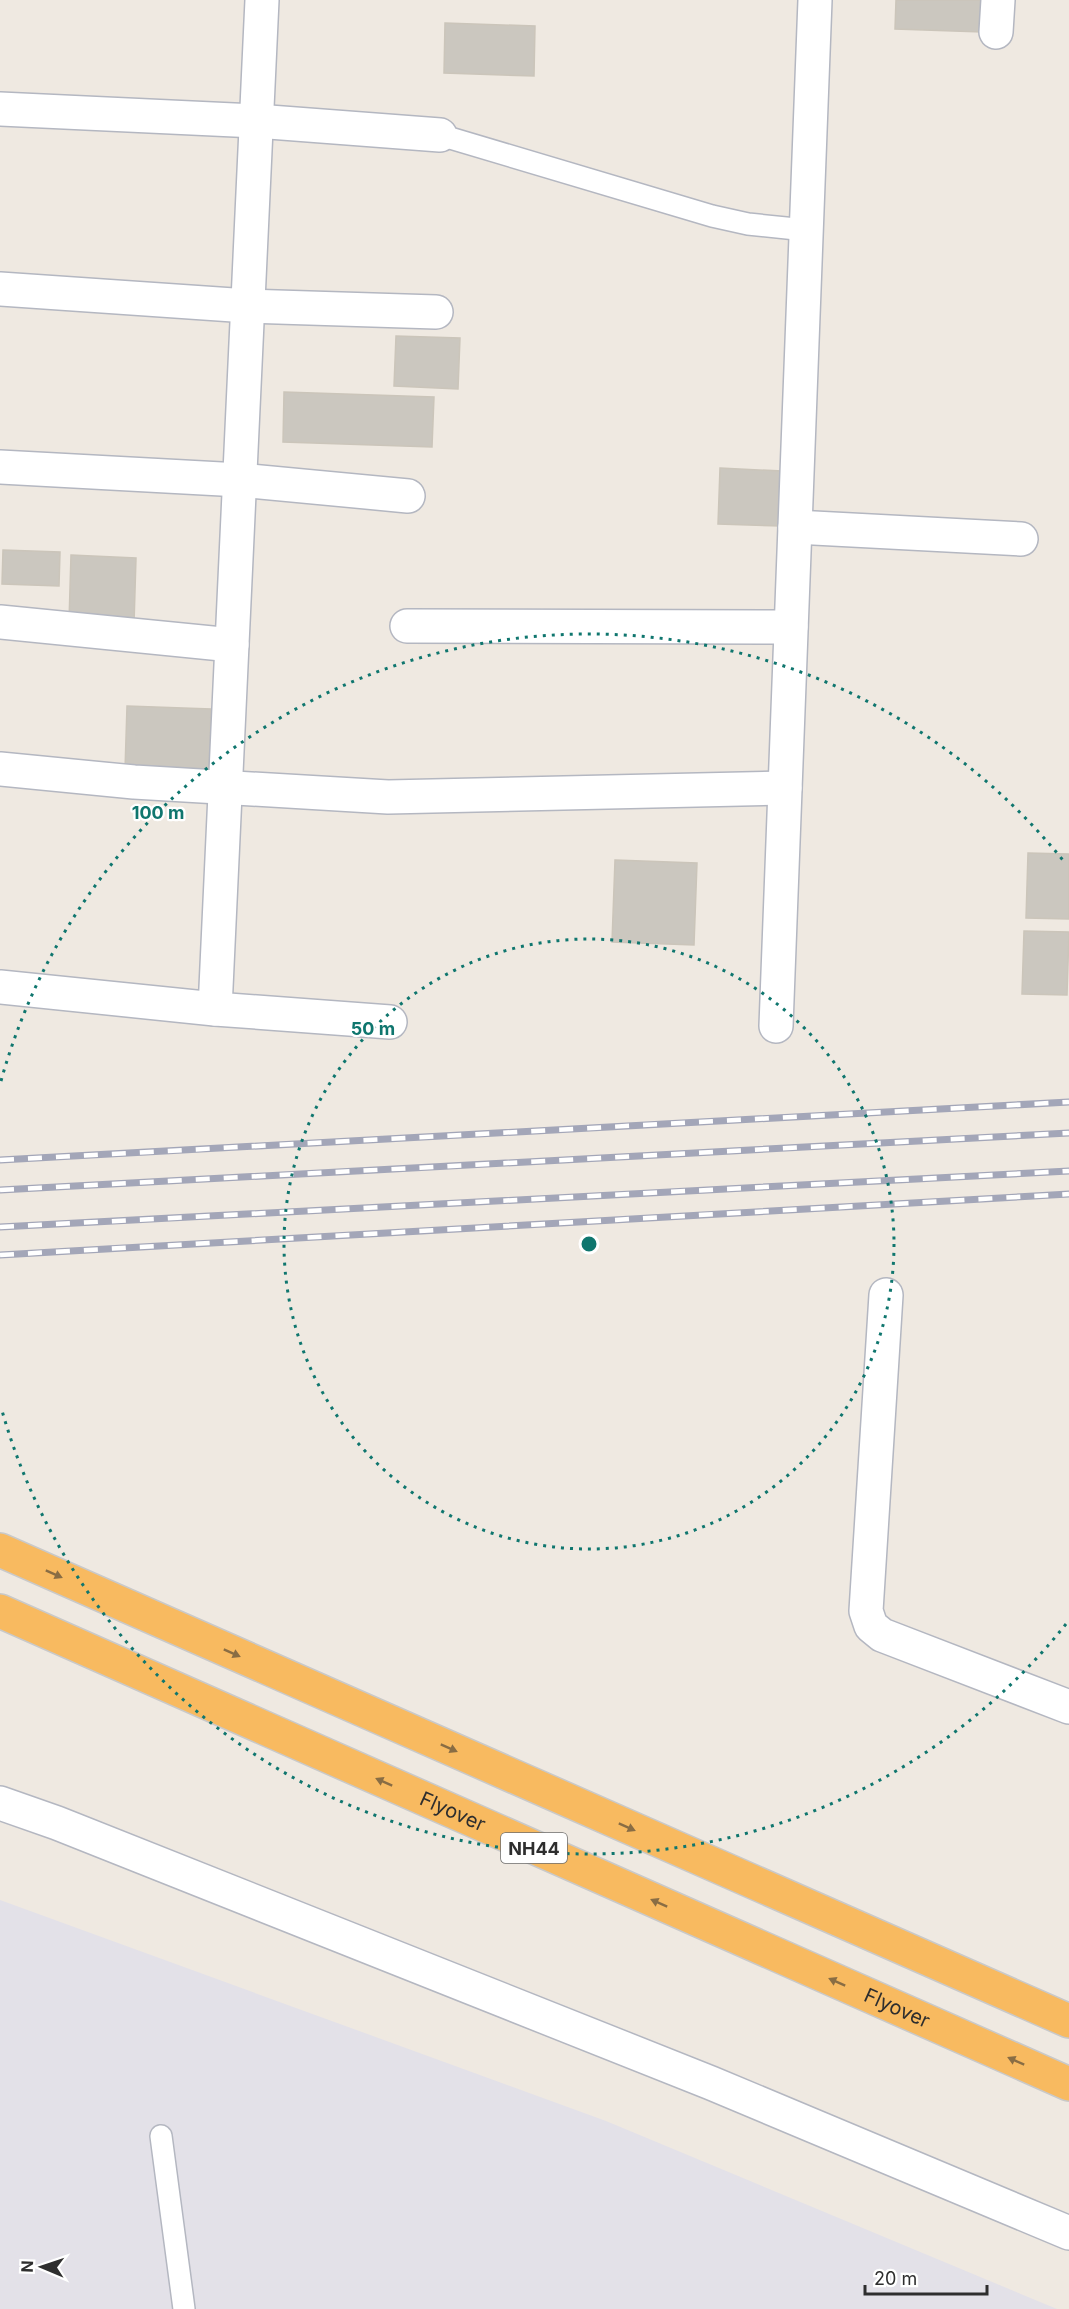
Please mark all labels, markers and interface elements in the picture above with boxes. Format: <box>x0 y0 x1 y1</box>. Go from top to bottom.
text: 100 m <box>132 802 184 823</box>
text: 50 m <box>351 1018 395 1039</box>
centre of rings <box>579 1234 599 1254</box>
one-way arrow <box>45 1569 63 1579</box>
one-way arrow <box>223 1648 241 1658</box>
one-way arrow <box>440 1744 458 1753</box>
one-way arrow <box>376 1777 393 1786</box>
street label: Flyover <box>416 1786 490 1836</box>
one-way arrow <box>619 1822 636 1831</box>
road number: NH44 <box>501 1833 567 1863</box>
one-way arrow <box>649 1898 667 1908</box>
one-way arrow <box>828 1977 846 1987</box>
street label: Flyover <box>861 1983 934 2033</box>
one-way arrow <box>1007 2056 1024 2065</box>
north arrow <box>12 2237 72 2297</box>
scale bar <box>865 2258 986 2296</box>
text: N <box>17 2260 37 2273</box>
text: 20 m <box>874 2268 917 2289</box>

